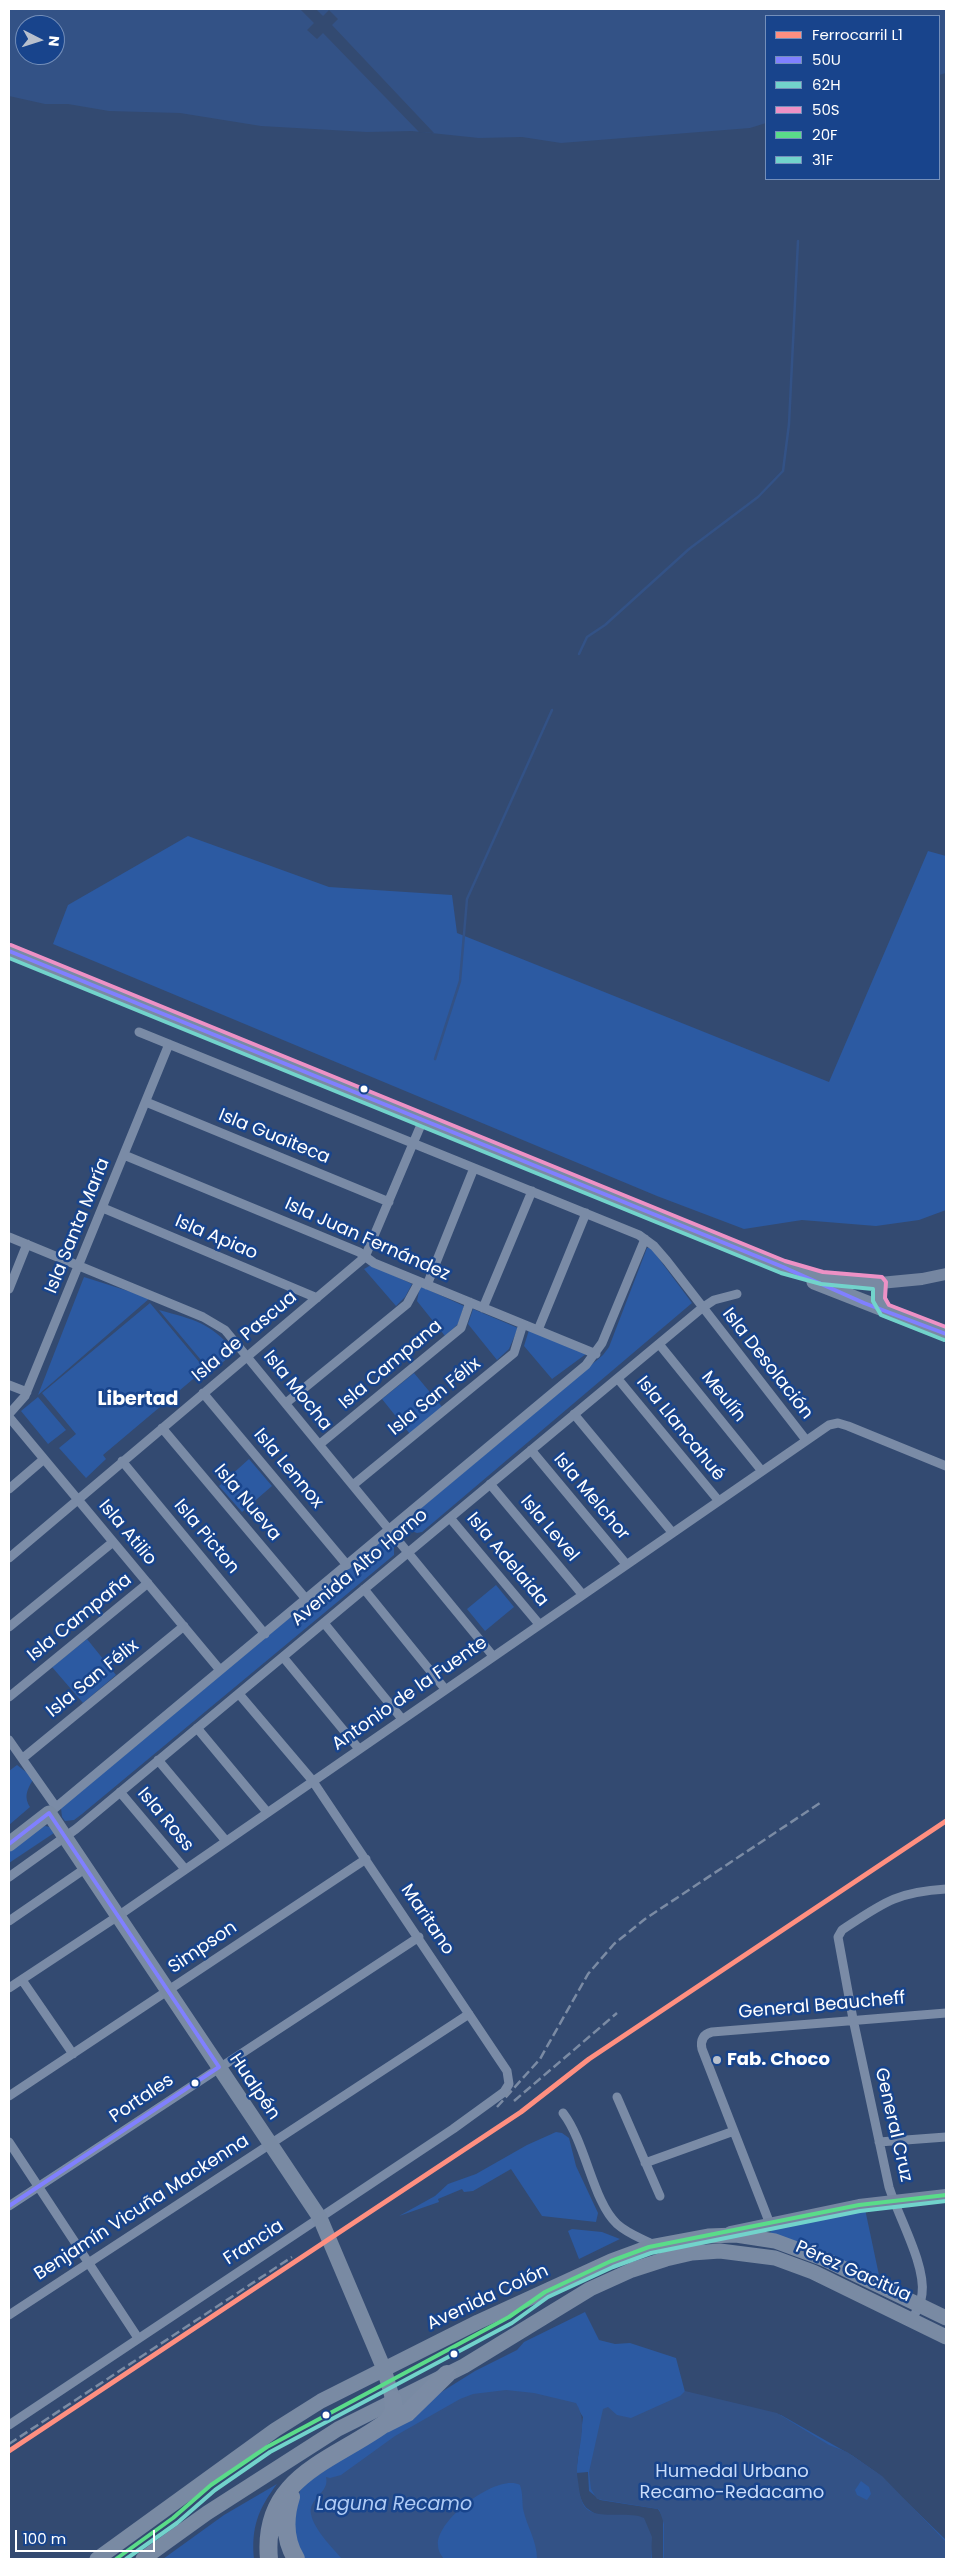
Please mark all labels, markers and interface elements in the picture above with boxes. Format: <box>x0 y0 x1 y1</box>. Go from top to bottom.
north arrow <box>15 15 65 65</box>
legend <box>765 15 940 180</box>
text: Ferrocarril L1 <box>812 24 903 45</box>
text: N <box>44 35 64 47</box>
text: 50U <box>812 49 841 70</box>
text: 62H <box>812 74 841 95</box>
text: 50S <box>812 99 840 120</box>
text: 20F <box>812 124 838 145</box>
text: 31F <box>812 149 833 170</box>
unlabelled marker <box>359 1084 369 1094</box>
street label: Isla Guaiteca <box>215 1105 333 1169</box>
street label: Isla Santa María <box>41 1155 115 1297</box>
street label: Isla Juan Fernández <box>281 1194 453 1286</box>
street label: Isla Apiao <box>171 1211 261 1265</box>
street label: Isla de Pascua <box>188 1287 302 1387</box>
street label: Isla Desolación <box>717 1304 817 1424</box>
street label: Isla Campana <box>335 1316 447 1414</box>
street label: Isla Mocha <box>258 1347 336 1435</box>
street label: Isla San Félix <box>385 1353 485 1441</box>
street label: Meulín <box>696 1367 750 1427</box>
street label: Isla Llancahué <box>631 1372 729 1486</box>
district label: Libertad <box>98 1389 178 1411</box>
street label: Isla Lennox <box>248 1425 328 1513</box>
street label: Isla Melchor <box>548 1449 634 1545</box>
street label: Isla Nueva <box>209 1461 285 1545</box>
street label: Isla Level <box>515 1491 583 1567</box>
street label: Isla Picton <box>169 1495 243 1579</box>
street label: Isla Atilio <box>93 1496 161 1570</box>
street label: Avenida Alto Horno <box>287 1505 433 1631</box>
street label: Isla Adelaida <box>461 1509 553 1611</box>
street label: Isla Campaña <box>24 1569 136 1667</box>
street label: Antonio de la Fuente <box>328 1632 492 1756</box>
street label: Isla San Félix <box>43 1635 143 1723</box>
street label: Isla Ross <box>132 1784 198 1856</box>
street label: Maritano <box>396 1881 458 1959</box>
street label: Simpson <box>165 1917 241 1979</box>
street label: General Beaucheff <box>738 1988 906 2024</box>
place label: Fab. Choco <box>727 2049 830 2071</box>
street label: Hualpén <box>224 2050 284 2124</box>
marker: Fab. Choco <box>711 2054 723 2066</box>
street label: General Cruz <box>869 2066 917 2184</box>
street label: Portales <box>106 2070 178 2128</box>
unlabelled marker <box>190 2078 200 2088</box>
street label: Benjamín Vicuña Mackenna <box>31 2130 253 2286</box>
street label: Francia <box>220 2216 288 2270</box>
street label: Pérez Gacitúa <box>792 2237 914 2307</box>
street label: Avenida Colón <box>424 2260 552 2336</box>
unlabelled marker <box>449 2349 459 2359</box>
unlabelled marker <box>321 2410 331 2420</box>
park label: Humedal Urbano Recamo-Redacamo <box>640 2461 824 2504</box>
water label: Laguna Recamo <box>316 2494 472 2516</box>
scale bar <box>18 2520 158 2552</box>
text: 100 m <box>23 2528 66 2549</box>

